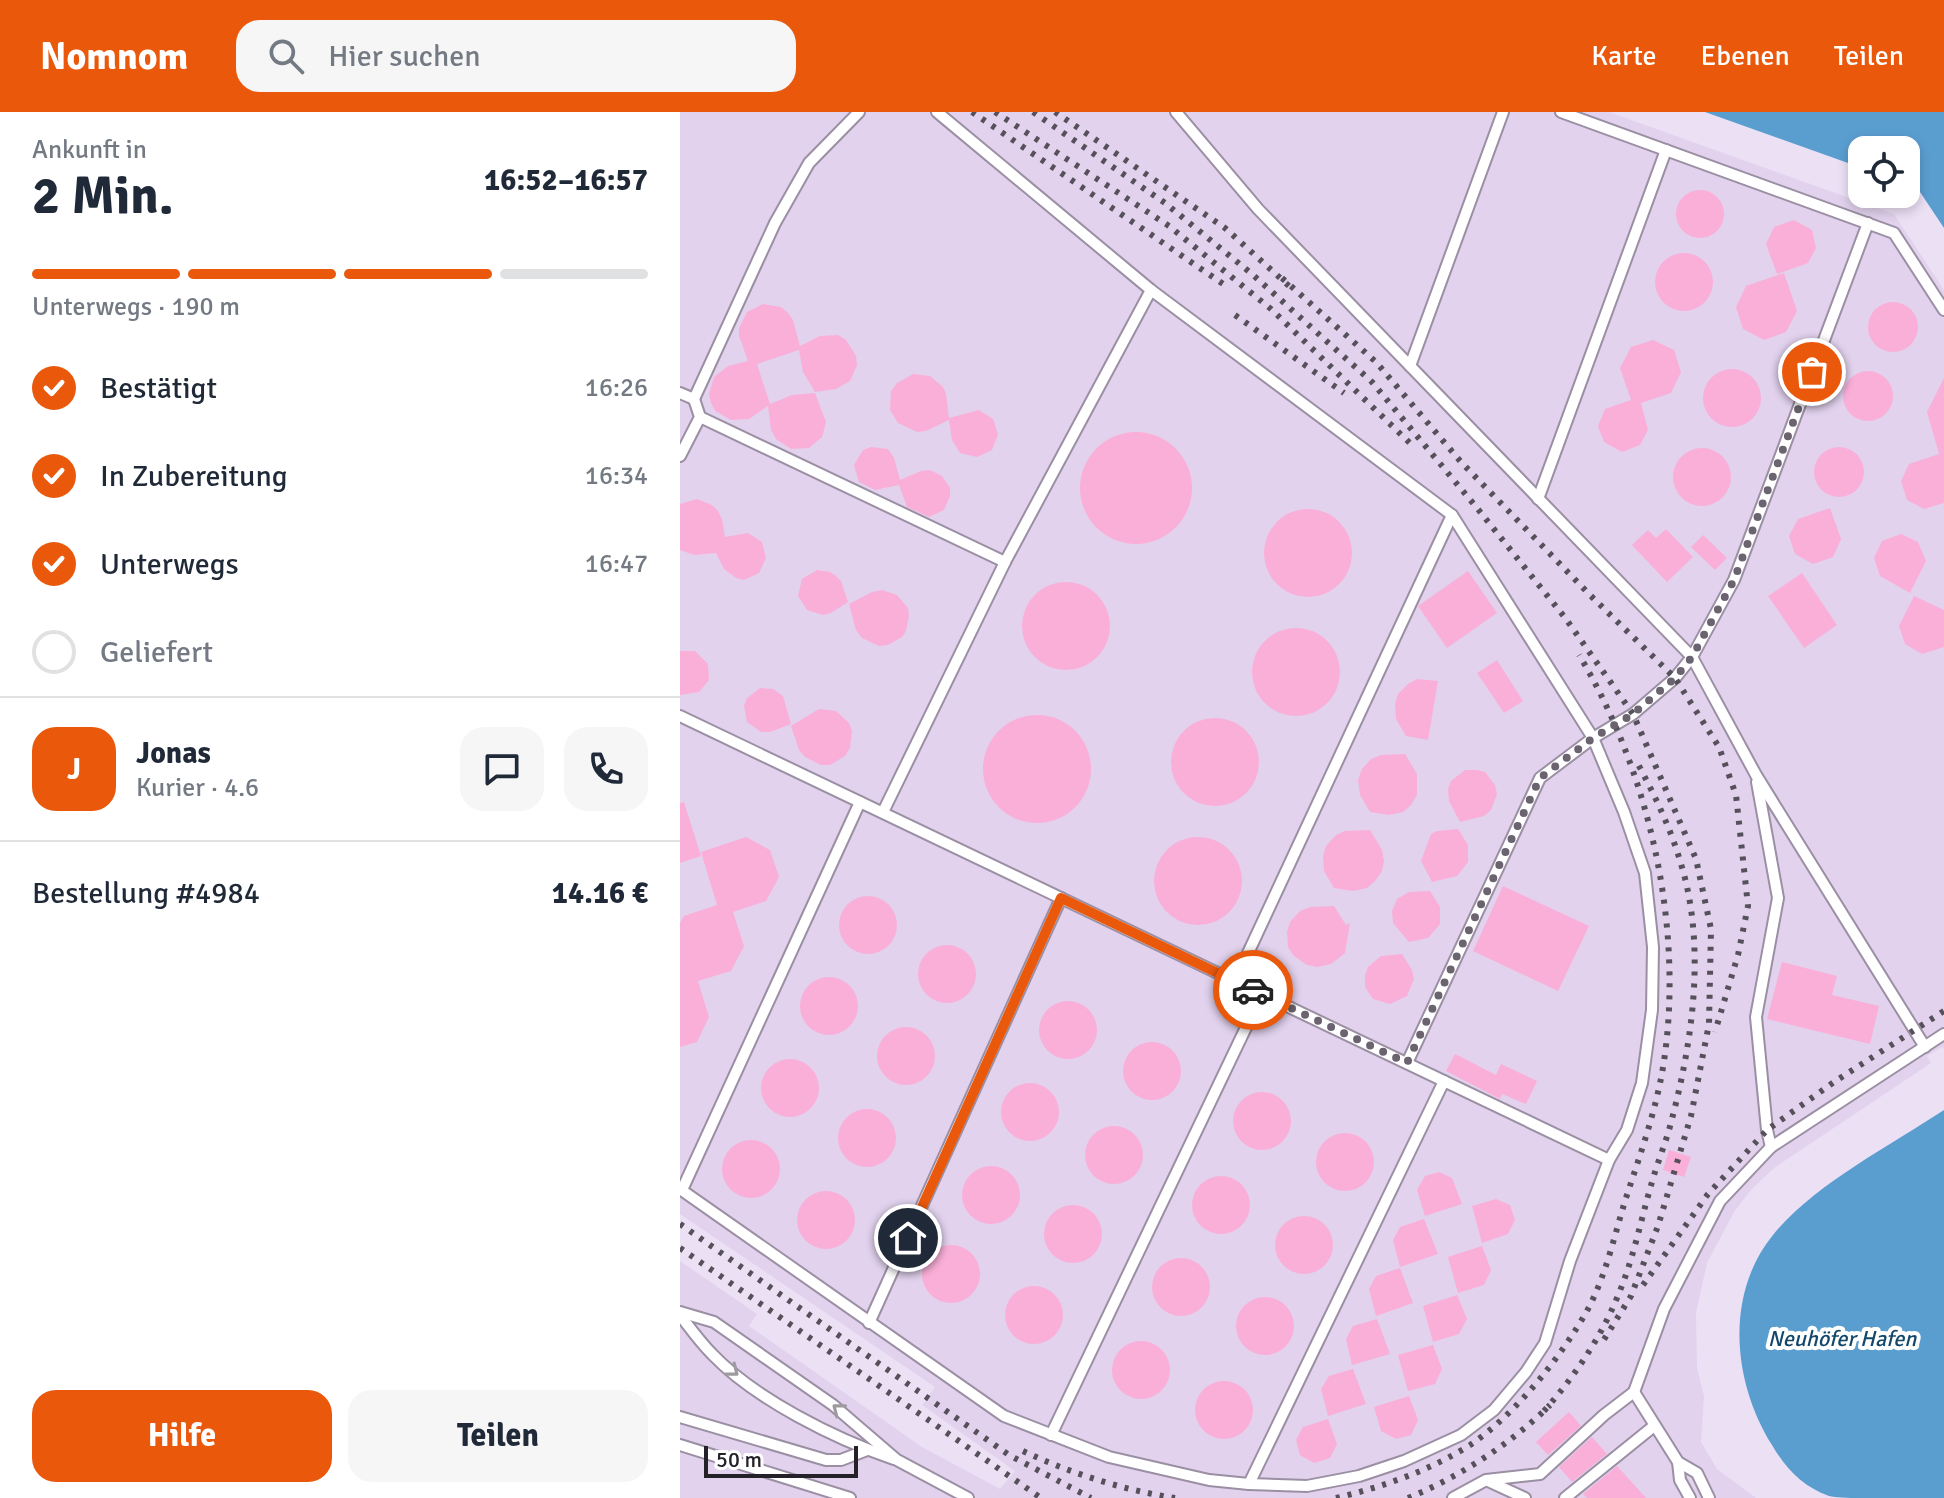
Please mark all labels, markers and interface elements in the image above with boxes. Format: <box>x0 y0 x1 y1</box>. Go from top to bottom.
search box <box>236 20 796 92</box>
text: Nomnom <box>40 33 188 80</box>
icon: search <box>264 34 308 78</box>
text: Hier suchen <box>328 38 481 75</box>
text: Karte <box>1591 39 1657 73</box>
text: Ebenen <box>1701 39 1790 73</box>
text: Teilen <box>1834 39 1904 73</box>
text: Ankunft in <box>32 134 147 166</box>
map controls <box>1848 136 1920 208</box>
button: locate <box>1848 136 1920 208</box>
text: 16:52–16:57 <box>484 162 648 199</box>
text: 2 Min. <box>32 164 174 228</box>
text: Unterwegs · 190 m <box>32 291 240 323</box>
pin <box>1778 338 1846 406</box>
icon: bag <box>1790 350 1834 394</box>
icon: check <box>32 366 76 410</box>
text: Bestätigt <box>100 370 217 407</box>
text: 16:26 <box>585 372 648 404</box>
icon: check <box>32 454 76 498</box>
text: In Zubereitung <box>100 458 288 495</box>
text: 16:34 <box>585 460 648 492</box>
icon: check <box>32 542 76 586</box>
text: Unterwegs <box>100 546 239 583</box>
text: 16:47 <box>585 548 648 580</box>
text: Geliefert <box>100 634 213 671</box>
button: chat <box>460 727 544 811</box>
button: phone <box>564 727 648 811</box>
text: Jonas <box>136 735 211 772</box>
text: J <box>67 751 81 788</box>
text: Kurier · 4.6 <box>136 772 259 804</box>
text: Bestellung #4984 <box>32 875 260 912</box>
text: 14.16 € <box>552 875 648 912</box>
courier <box>1213 950 1293 1030</box>
icon: car <box>1231 968 1275 1012</box>
pin <box>874 1204 942 1272</box>
icon: home <box>886 1216 930 1260</box>
water label: Neuhöfer Hafen <box>1768 1325 1917 1352</box>
one-way arrow <box>724 1362 739 1376</box>
button: Hilfe <box>32 1390 332 1482</box>
button: Teilen <box>348 1390 648 1482</box>
one-way arrow <box>832 1405 847 1419</box>
scale bar <box>704 1442 858 1478</box>
text: 50 m <box>716 1446 762 1473</box>

